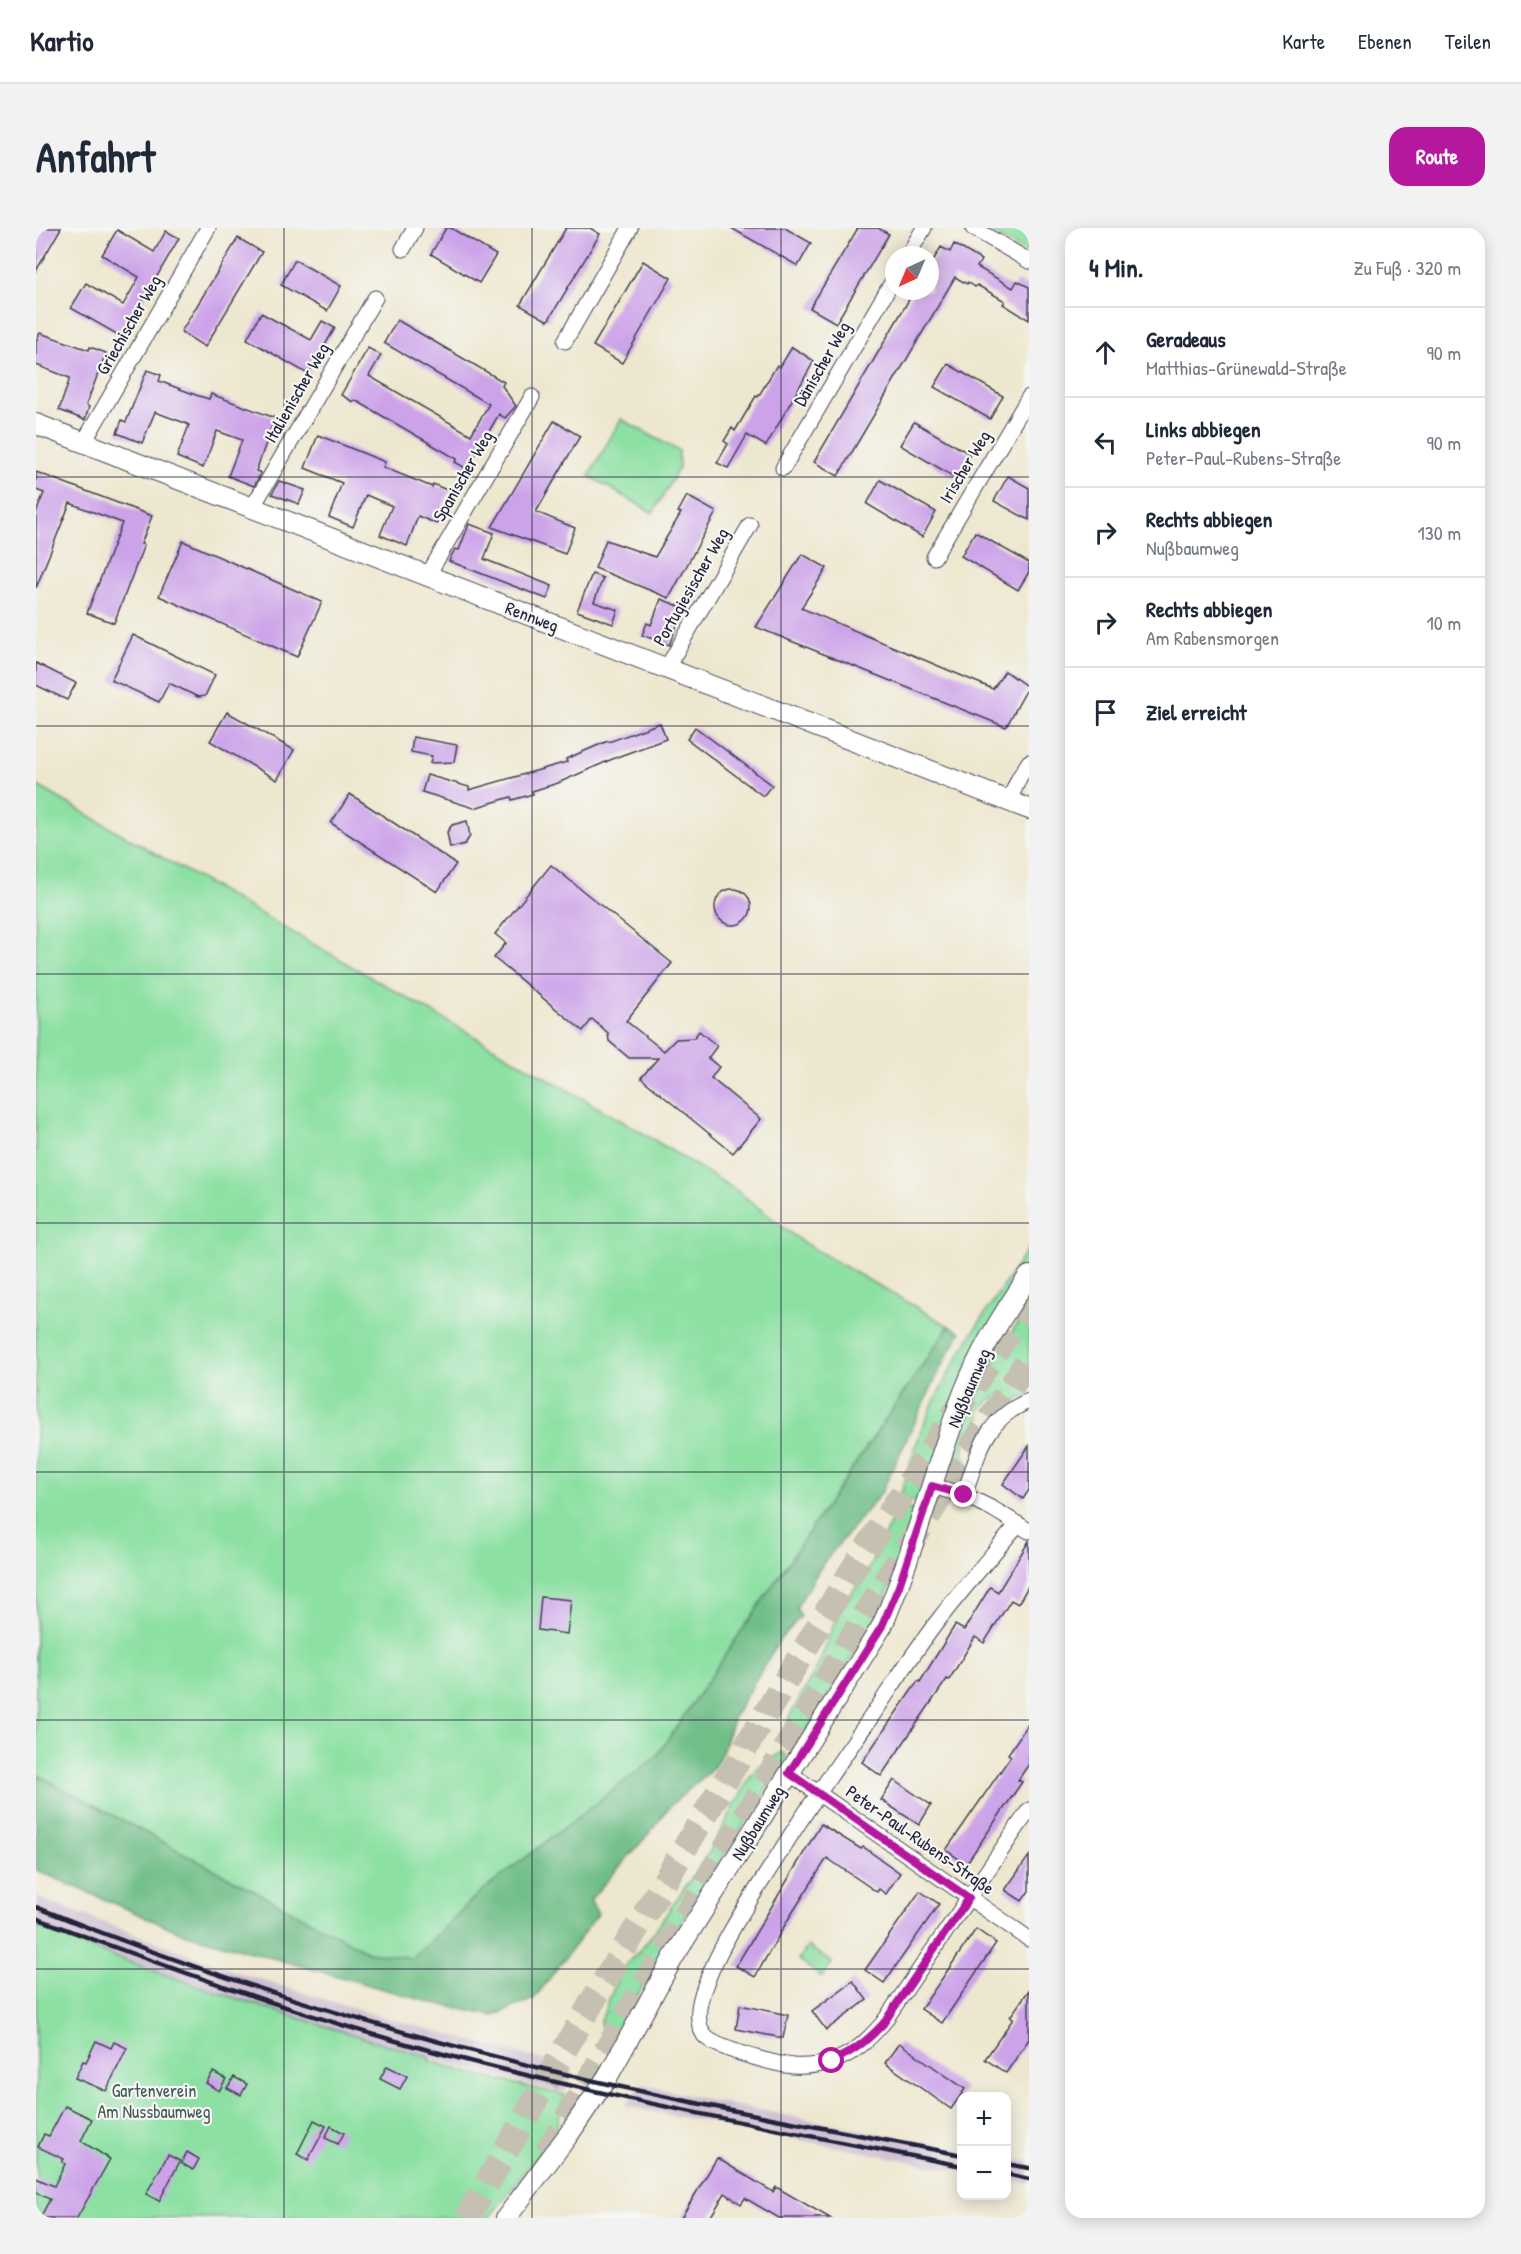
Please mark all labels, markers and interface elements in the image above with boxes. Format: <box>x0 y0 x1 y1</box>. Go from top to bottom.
text: Kartio <box>30 22 94 60</box>
text: Karte <box>1282 27 1325 56</box>
text: Ebenen <box>1358 27 1412 56</box>
text: Teilen <box>1445 27 1491 56</box>
button: Route <box>1389 127 1485 186</box>
text: Anfahrt <box>36 128 155 185</box>
north arrow <box>885 246 939 300</box>
text: 4 Min. <box>1089 250 1143 285</box>
text: Zu Fuß · 320 m <box>1354 254 1461 281</box>
street label: Griechischer Weg <box>90 270 167 379</box>
street label: Dänischer Weg <box>787 317 856 411</box>
text: Geradeaus <box>1146 324 1226 354</box>
icon: ahead <box>1089 336 1122 369</box>
street label: Italienischer Weg <box>258 338 335 447</box>
text: 90 m <box>1427 339 1461 366</box>
text: Matthias-Grünewald-Straße <box>1146 354 1347 381</box>
text: Links abbiegen <box>1146 414 1261 444</box>
street label: Spanischer Weg <box>426 426 499 526</box>
street label: Irischer Weg <box>933 426 996 508</box>
icon: left <box>1089 426 1122 459</box>
text: 90 m <box>1427 429 1461 456</box>
text: Peter-Paul-Rubens-Straße <box>1146 444 1341 471</box>
text: Rechts abbiegen <box>1146 504 1273 534</box>
icon: right <box>1089 516 1122 549</box>
text: 130 m <box>1418 519 1461 546</box>
street label: Portugiesischer Weg <box>647 523 734 650</box>
text: Nußbaumweg <box>1146 534 1239 561</box>
text: Rechts abbiegen <box>1146 594 1273 624</box>
street label: Rennweg <box>502 595 562 638</box>
icon: right <box>1089 606 1122 639</box>
text: 10 m <box>1427 609 1461 636</box>
text: Am Rabensmorgen <box>1146 624 1279 651</box>
icon: arrive <box>1089 696 1122 729</box>
text: Ziel erreicht <box>1146 697 1246 727</box>
street label: Nußbaumweg <box>941 1344 996 1431</box>
route end <box>950 1481 976 1507</box>
street label: Peter-Paul-Rubens-Straße <box>841 1779 999 1900</box>
street label: Nußbaumweg <box>725 1781 790 1865</box>
route start <box>818 2047 844 2073</box>
park label: Gartenverein Am Nussbaumweg <box>97 2078 211 2124</box>
map controls <box>957 2092 1011 2200</box>
button: + <box>957 2092 1011 2146</box>
button: − <box>957 2146 1011 2200</box>

